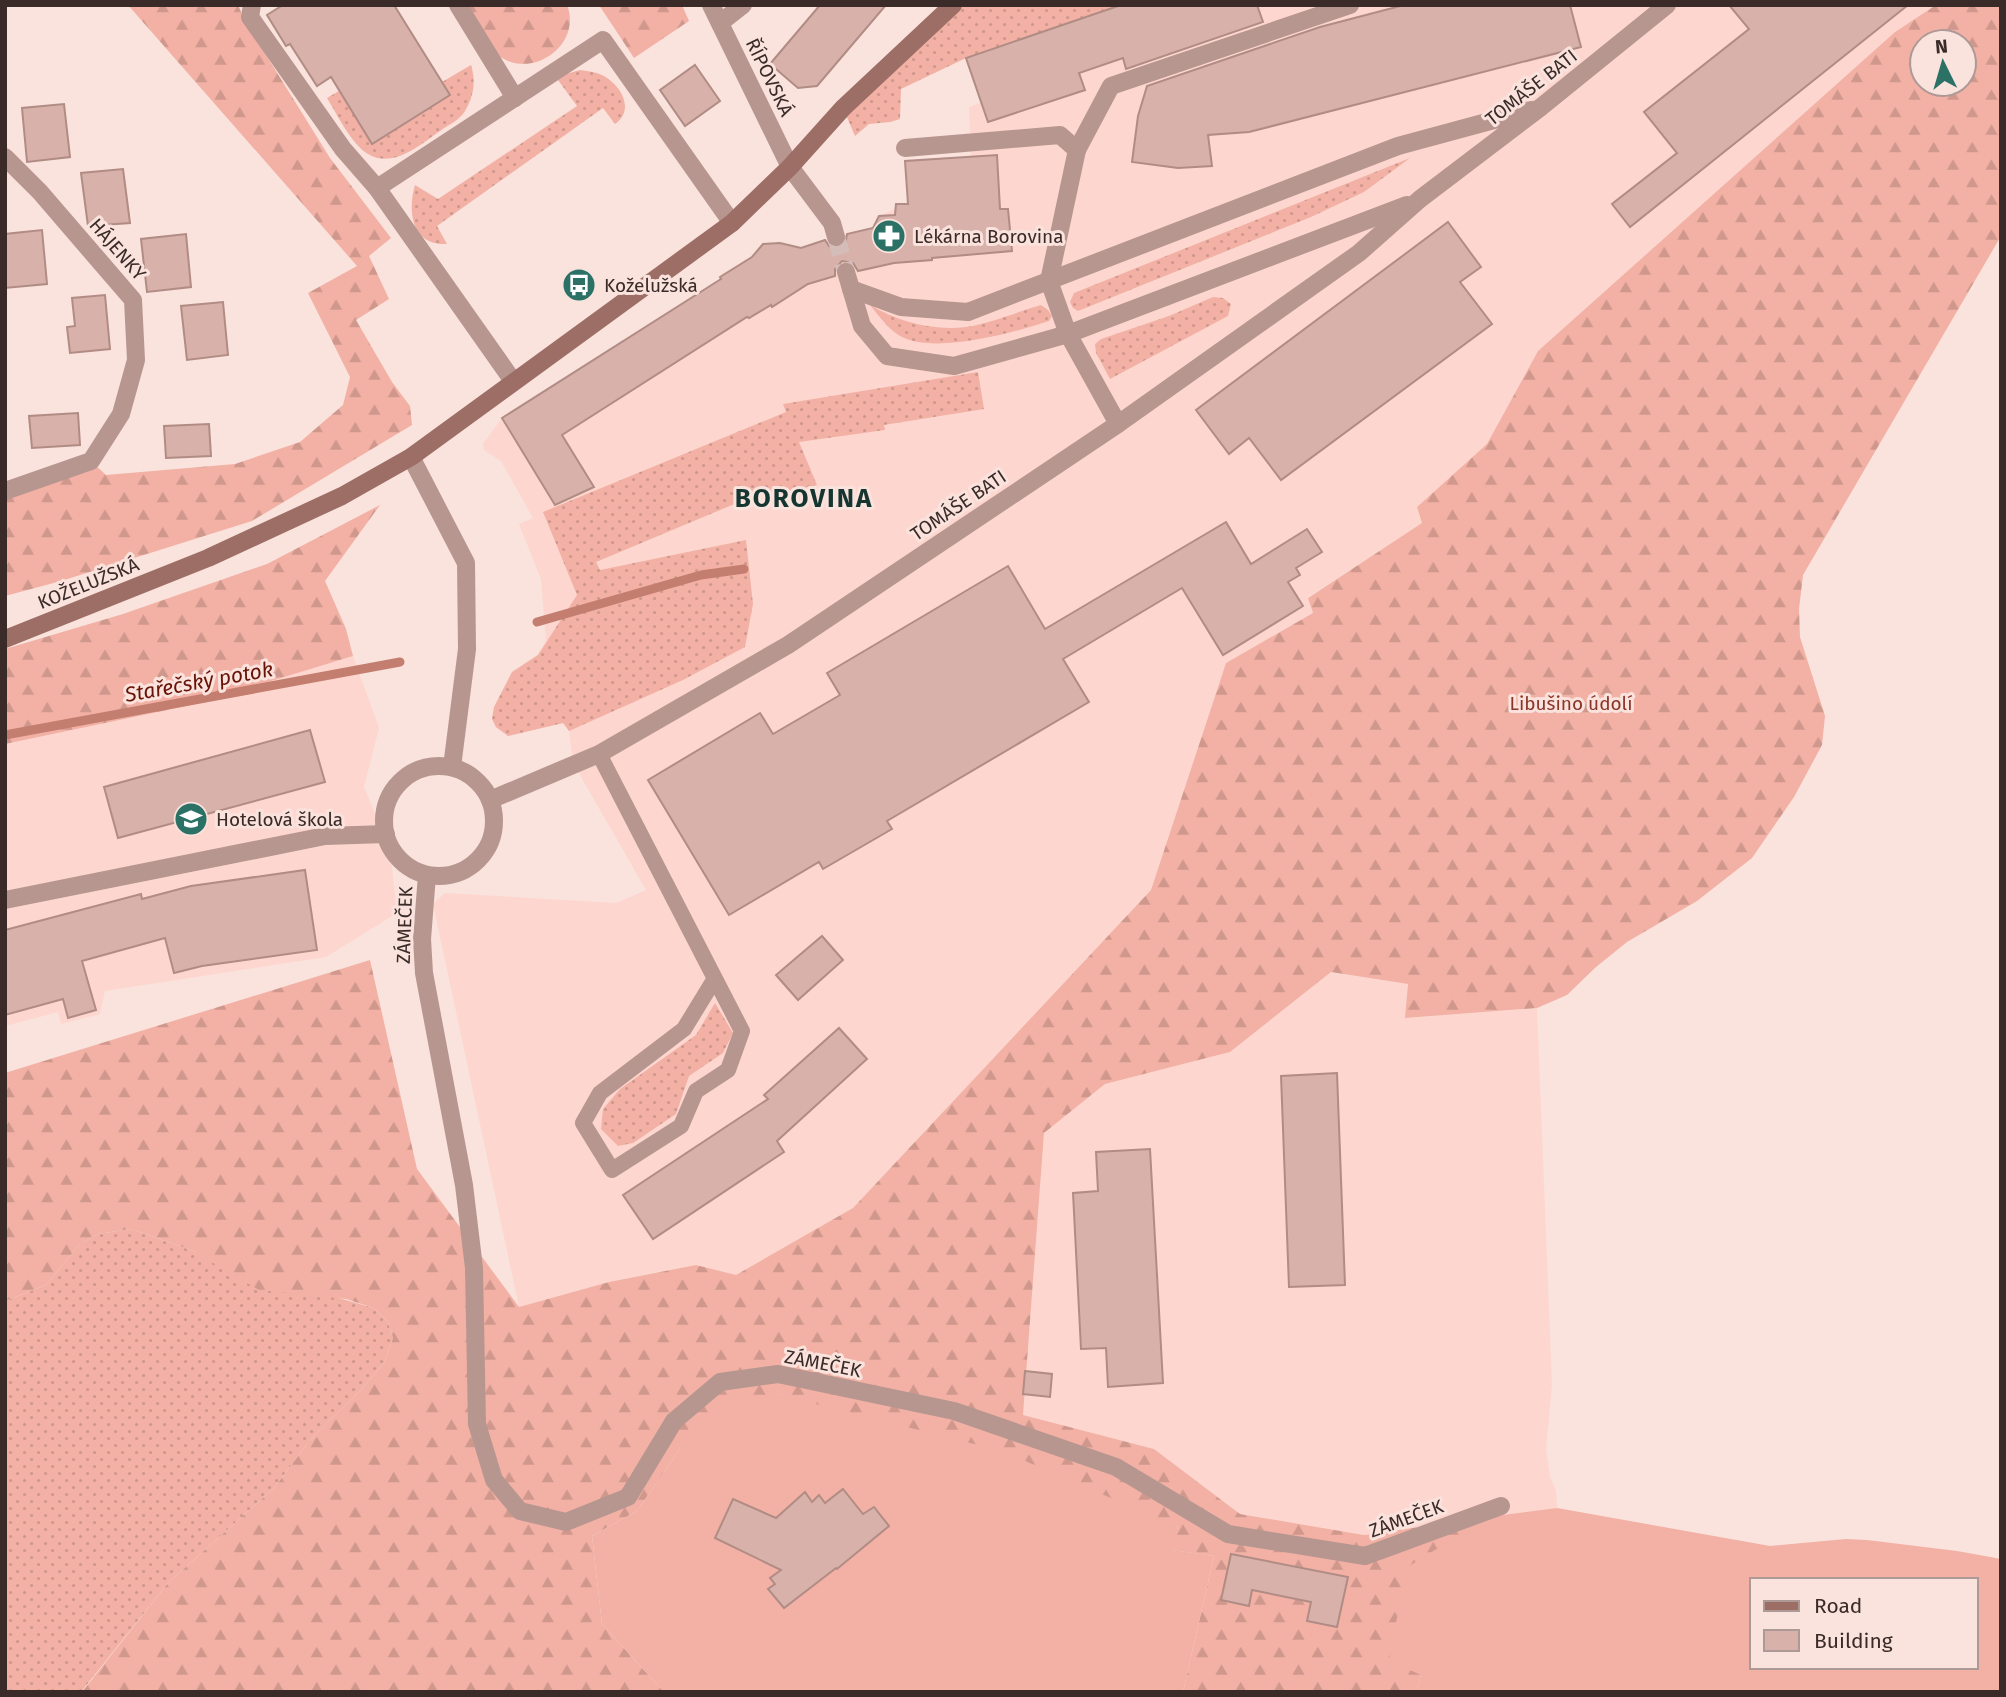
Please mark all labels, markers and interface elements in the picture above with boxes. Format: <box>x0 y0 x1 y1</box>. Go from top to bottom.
north arrow <box>1908 28 1978 98</box>
street label: ŘÍPOVSKÁ <box>741 34 798 120</box>
text: N <box>1934 35 1949 59</box>
street label: TOMÁŠE BATI <box>1481 44 1582 130</box>
street label: HÁJENKY <box>85 214 151 285</box>
pharmacy icon: Lékárna Borovina <box>870 217 908 255</box>
place label: Lékárna Borovina <box>914 225 1064 248</box>
bus stop icon: Koželužská <box>560 266 598 304</box>
place label: Koželužská <box>604 274 698 297</box>
street label: TOMÁŠE BATI <box>906 465 1010 546</box>
district label: BOROVINA <box>735 483 873 514</box>
street label: KOŽELUŽSKÁ <box>34 553 142 614</box>
water label: Stařečský potok <box>122 656 275 708</box>
park label: Libušino údolí <box>1509 692 1633 715</box>
school or university icon: Hotelová škola <box>172 800 210 838</box>
place label: Hotelová škola <box>216 808 343 831</box>
street label: ZÁMEČEK <box>392 885 417 964</box>
street label: ZÁMEČEK <box>783 1345 864 1382</box>
street label: ZÁMEČEK <box>1366 1494 1447 1543</box>
legend <box>1750 1578 1978 1669</box>
text: Road <box>1814 1593 1862 1619</box>
text: Building <box>1814 1628 1893 1654</box>

